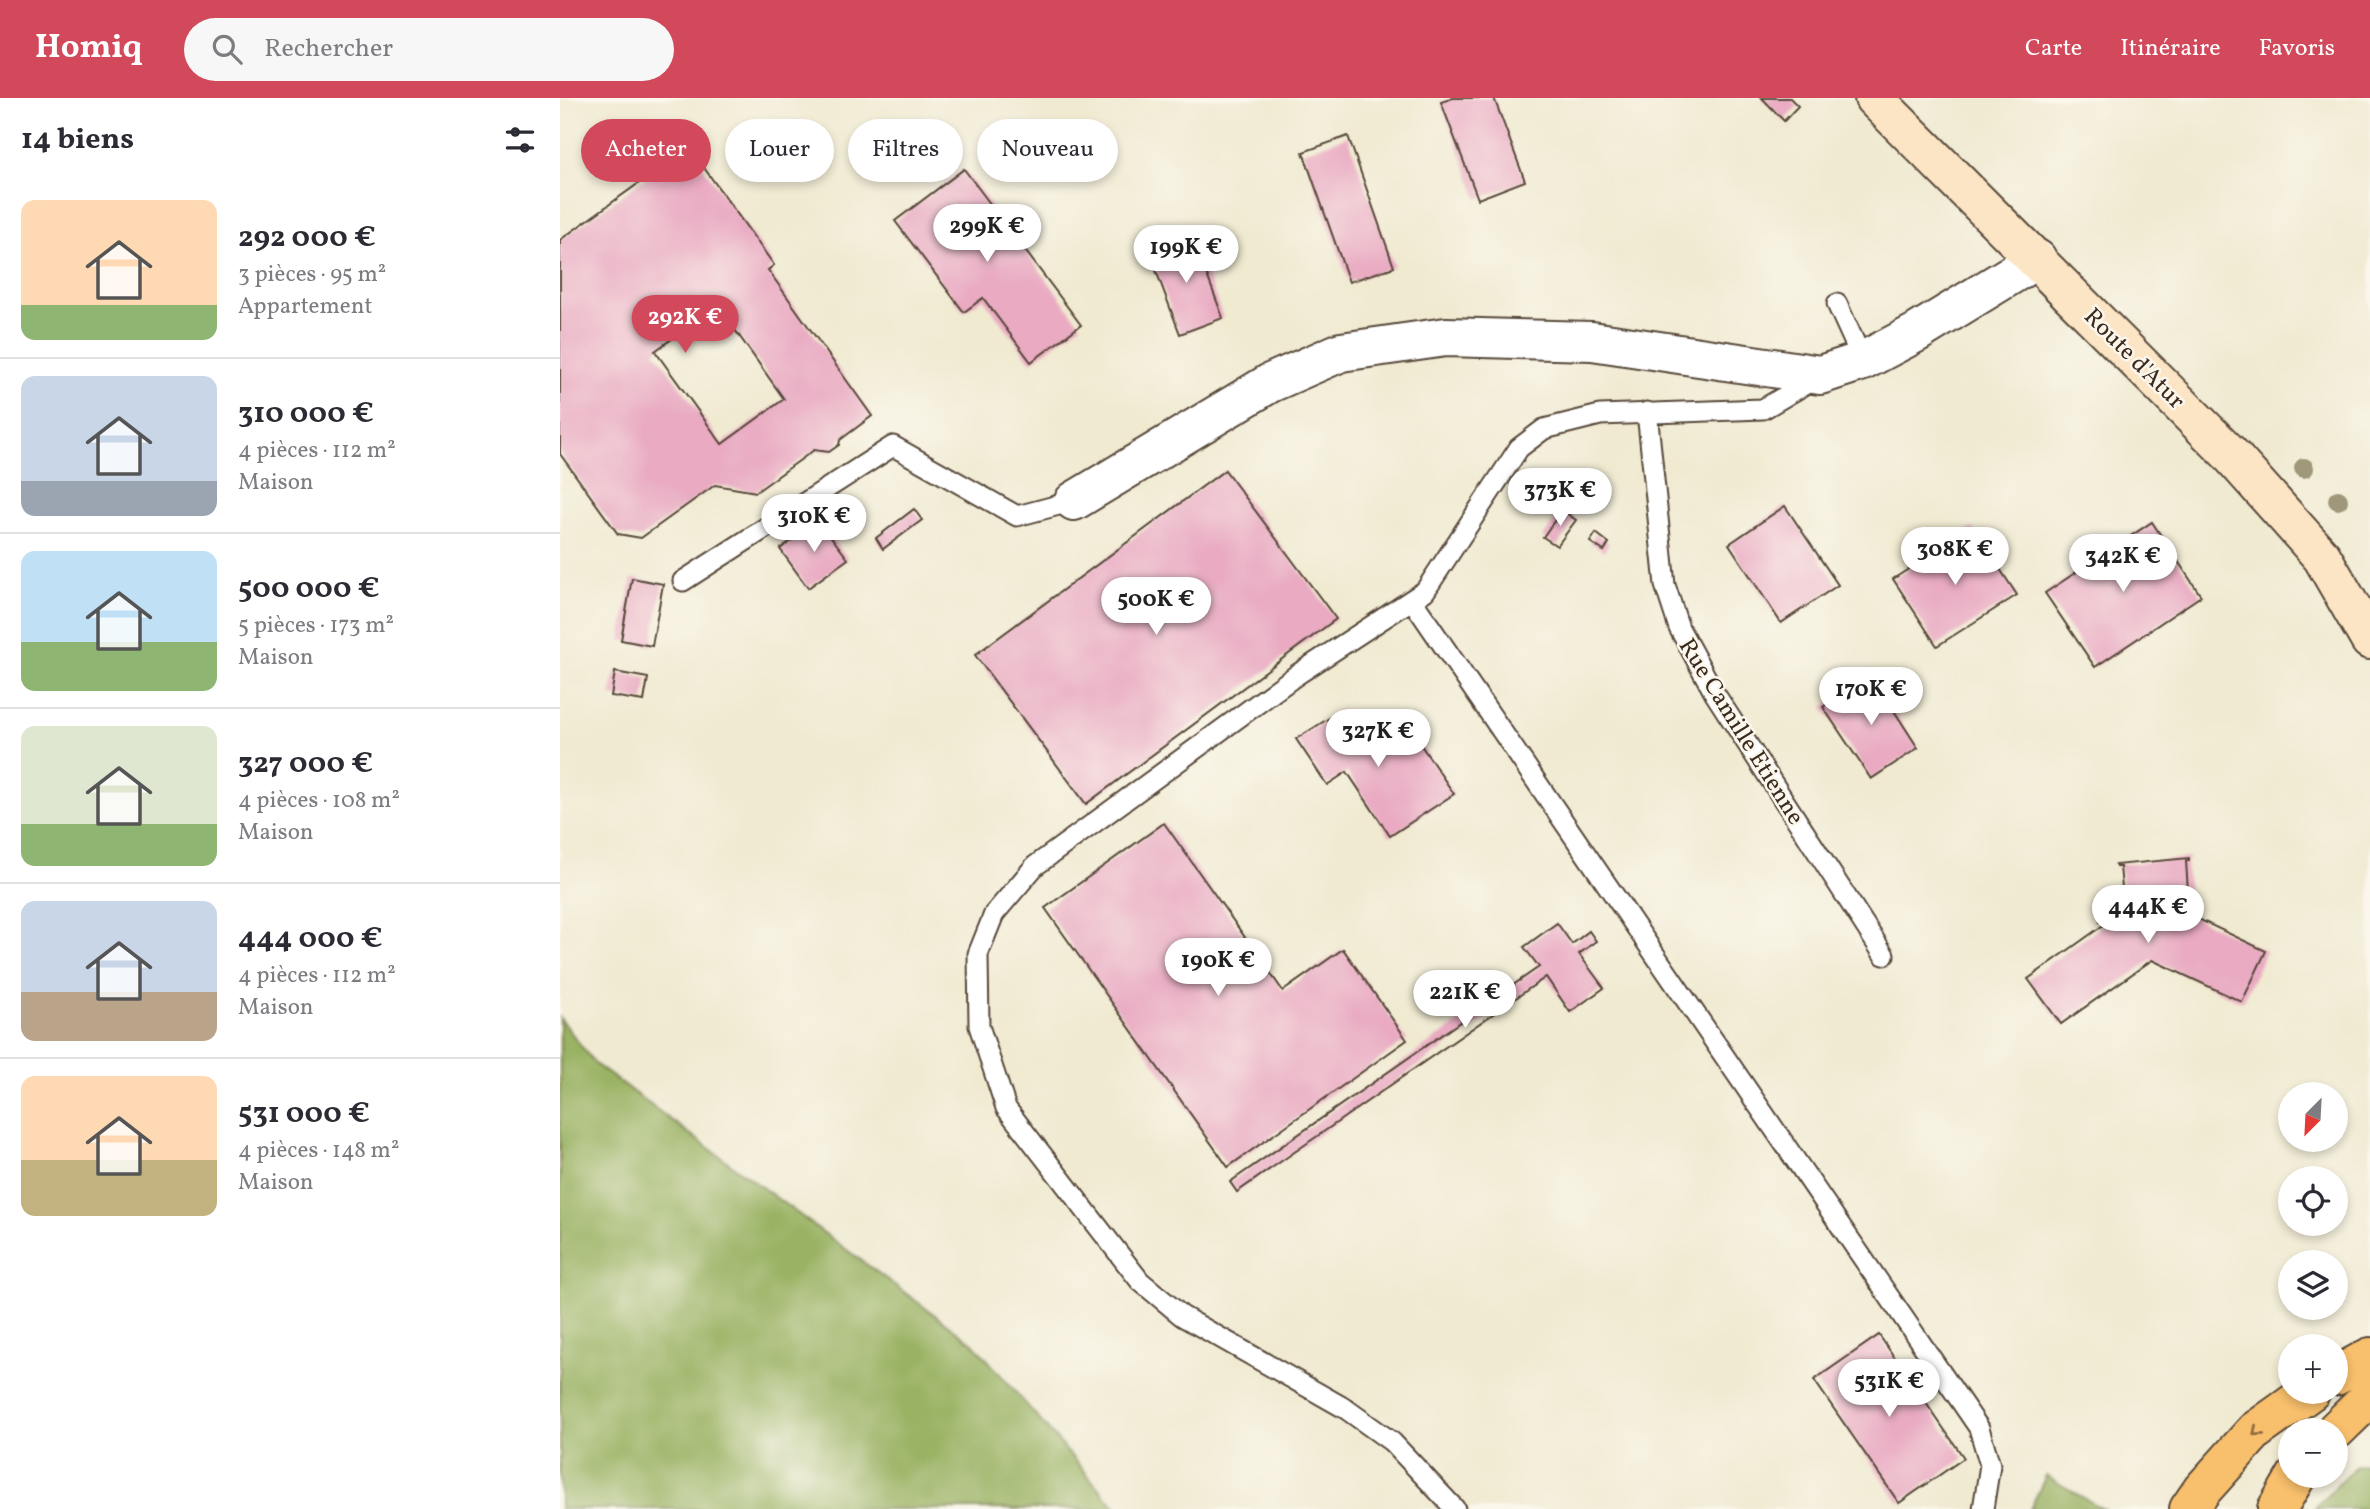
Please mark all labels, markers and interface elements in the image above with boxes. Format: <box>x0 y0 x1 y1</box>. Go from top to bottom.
search box <box>184 18 674 81</box>
text: Homiq <box>35 26 142 72</box>
icon: search <box>208 30 246 68</box>
text: Rechercher <box>264 31 393 67</box>
text: Carte <box>2025 32 2082 66</box>
text: Itinéraire <box>2120 32 2221 66</box>
text: Favoris <box>2259 32 2335 66</box>
text: 14 biens <box>21 119 134 161</box>
chip: Acheter <box>581 119 711 182</box>
chip: Louer <box>725 119 834 182</box>
chip: Filtres <box>848 119 963 182</box>
chip: Nouveau <box>977 119 1118 182</box>
icon: filters <box>501 121 539 159</box>
pin: 299K € <box>930 204 1044 264</box>
text: 299K € <box>949 211 1025 243</box>
text: 292 000 € <box>238 217 376 259</box>
pin: 199K € <box>1129 226 1243 285</box>
icon: home <box>77 228 161 312</box>
text: 199K € <box>1150 232 1222 264</box>
text: 3 pièces · 95 m² <box>238 259 386 291</box>
text: Appartement <box>238 291 373 323</box>
pin: 292K € <box>628 296 742 355</box>
street label: Route d'Atur <box>2075 301 2192 418</box>
text: 292K € <box>648 302 722 334</box>
text: 310 000 € <box>238 393 374 435</box>
icon: home <box>77 404 161 488</box>
text: 4 pièces · 112 m² <box>238 435 396 467</box>
text: Maison <box>238 467 314 499</box>
pin: 373K € <box>1503 468 1617 528</box>
text: 373K € <box>1524 475 1596 507</box>
pin: 310K € <box>757 494 871 554</box>
text: 310K € <box>777 501 851 533</box>
pin: 308K € <box>1898 528 2012 587</box>
text: 308K € <box>1917 534 1993 566</box>
pin: 342K € <box>2066 534 2180 594</box>
text: 342K € <box>2085 541 2161 573</box>
text: 500 000 € <box>238 568 380 610</box>
pin: 500K € <box>1099 578 1213 637</box>
icon: home <box>77 579 161 663</box>
text: 500K € <box>1117 584 1195 616</box>
text: 5 pièces · 173 m² <box>238 610 394 642</box>
street label: Rue Camille Etienne <box>1669 632 1811 832</box>
text: Maison <box>238 642 314 674</box>
pin: 170K € <box>1814 668 1928 727</box>
text: 170K € <box>1835 674 1907 706</box>
pin: 327K € <box>1321 710 1435 769</box>
text: 327K € <box>1342 716 1414 748</box>
text: 327 000 € <box>238 743 373 785</box>
icon: home <box>77 754 161 838</box>
text: 4 pièces · 108 m² <box>238 785 400 817</box>
text: Maison <box>238 817 314 849</box>
pin: 444K € <box>2091 886 2205 945</box>
text: 444K € <box>2108 892 2188 924</box>
text: 444 000 € <box>238 918 383 960</box>
icon: home <box>77 929 161 1013</box>
pin: 190K € <box>1161 939 1275 998</box>
text: 190K € <box>1181 945 1255 977</box>
text: 4 pièces · 112 m² <box>238 960 396 992</box>
pin: 221K € <box>1408 970 1522 1030</box>
text: 221K € <box>1429 977 1501 1009</box>
text: Maison <box>238 992 314 1024</box>
north arrow <box>2278 1082 2348 1152</box>
map controls <box>2278 1082 2348 1488</box>
text: 531 000 € <box>238 1093 370 1135</box>
icon: home <box>77 1104 161 1188</box>
text: 4 pièces · 148 m² <box>238 1135 399 1167</box>
button: locate <box>2278 1166 2348 1236</box>
text: Maison <box>238 1167 314 1199</box>
button: layers <box>2278 1250 2348 1320</box>
button: + <box>2278 1334 2348 1404</box>
pin: 531K € <box>1832 1360 1946 1419</box>
text: 531K € <box>1854 1366 1924 1398</box>
button: − <box>2278 1418 2348 1488</box>
one-way arrow <box>2252 1424 2265 1436</box>

